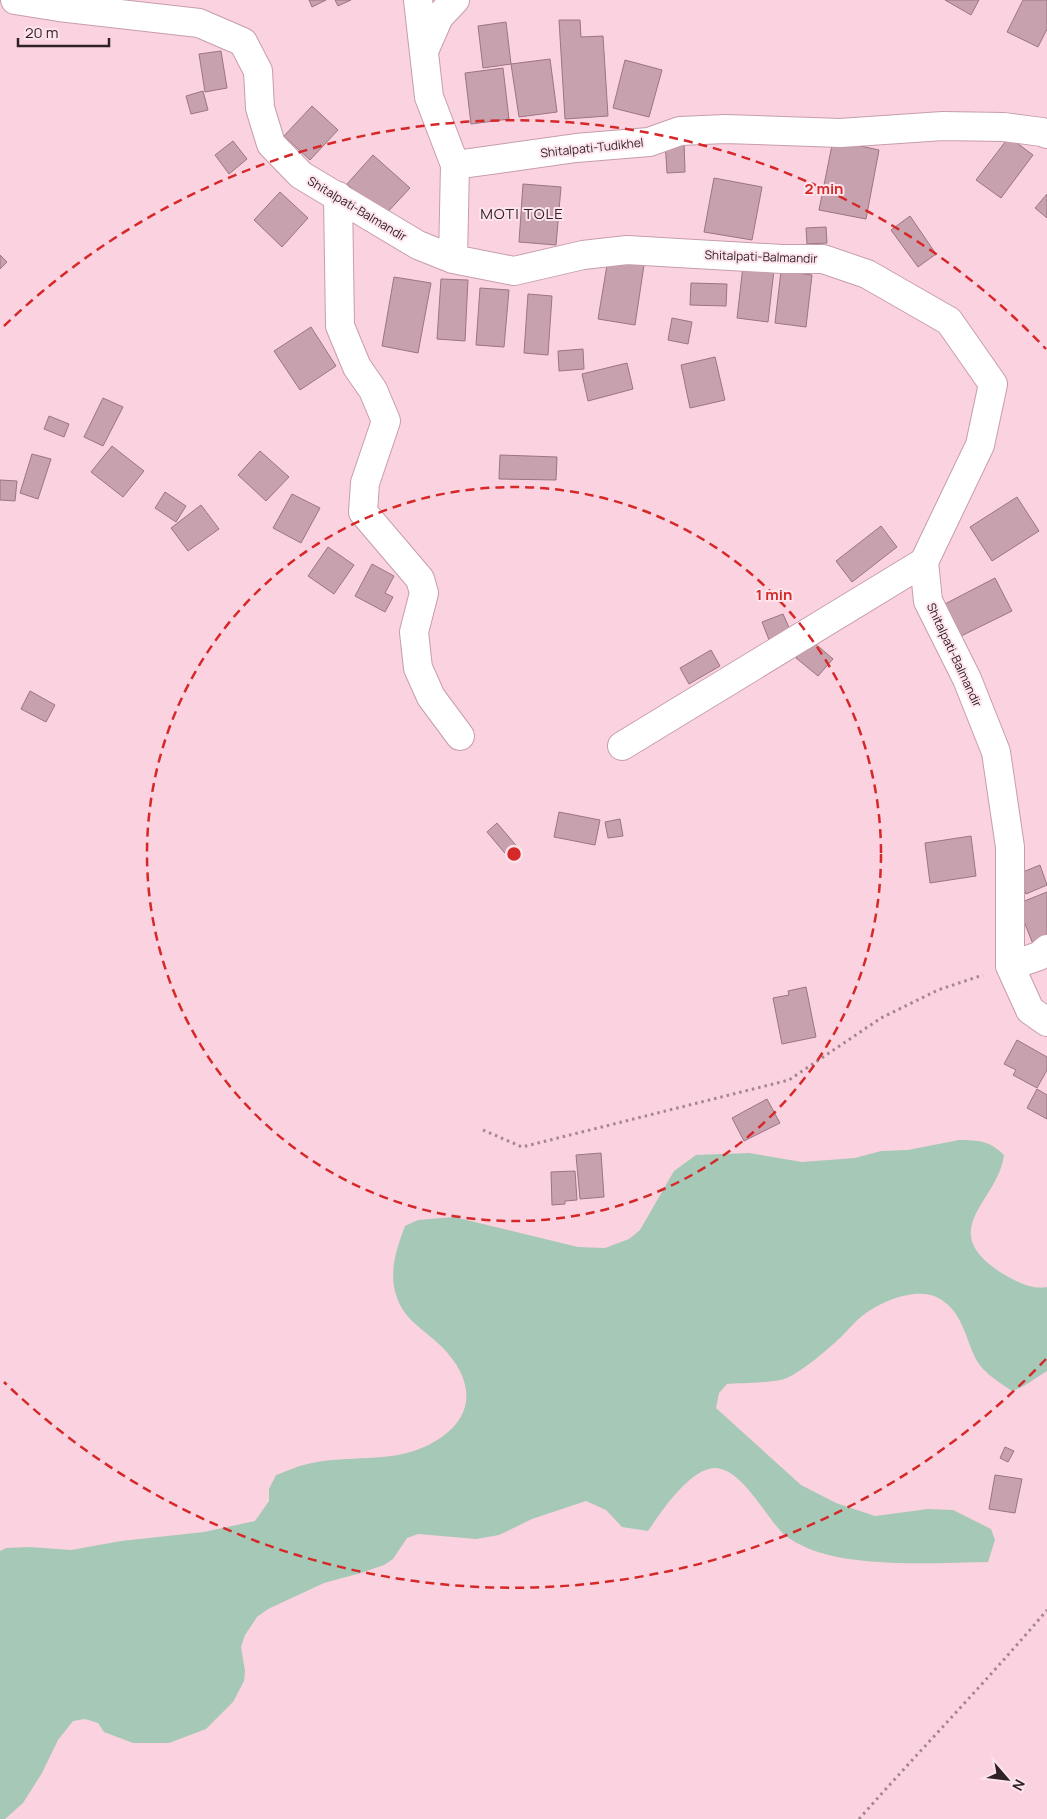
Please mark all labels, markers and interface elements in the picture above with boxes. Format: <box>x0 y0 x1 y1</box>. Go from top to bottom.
scale bar <box>18 15 109 47</box>
text: 20 m <box>25 22 58 43</box>
street label: Shitalpati-Tudikhel <box>540 134 644 161</box>
street label: Shitalpati-Balmandir <box>304 172 411 245</box>
text: 2 min <box>804 178 844 199</box>
district label: MOTI TOLE <box>480 203 564 224</box>
street label: Shitalpati-Balmandir <box>704 246 818 267</box>
text: 1 min <box>756 584 792 605</box>
street label: Shitalpati-Balmandir <box>923 600 986 710</box>
centre of rings <box>505 845 523 863</box>
north arrow <box>982 1754 1032 1804</box>
text: N <box>1008 1776 1030 1794</box>

